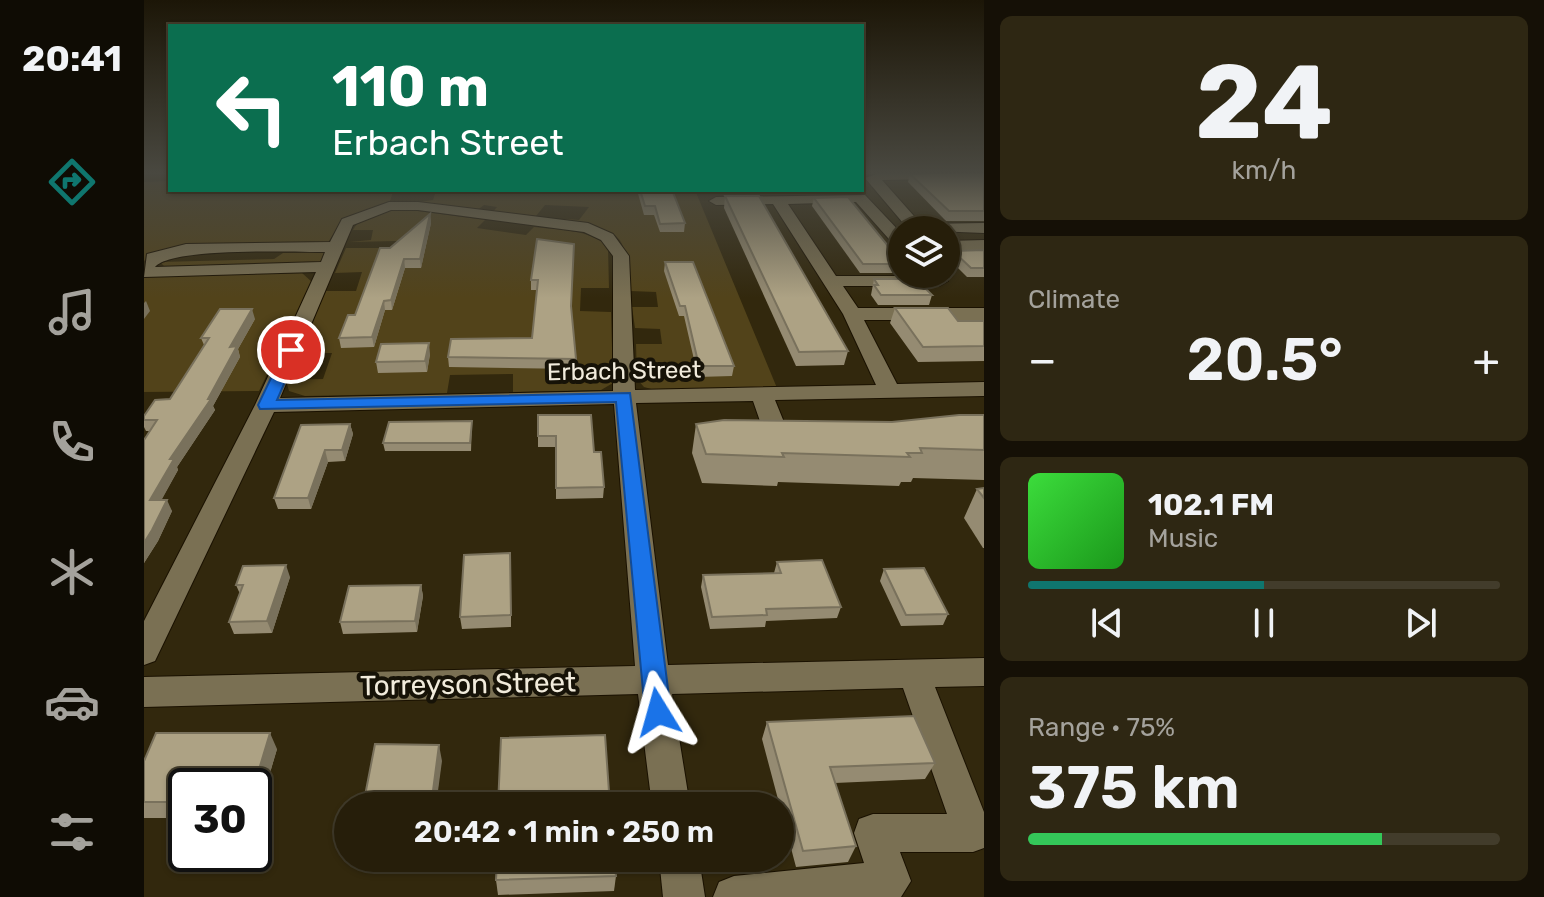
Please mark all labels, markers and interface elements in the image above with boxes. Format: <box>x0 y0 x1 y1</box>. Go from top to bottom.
text: 20:41 <box>22 37 122 80</box>
text: 24 <box>1195 41 1333 164</box>
text: 110 m <box>332 54 489 120</box>
icon: left <box>200 56 304 160</box>
text: Erbach Street <box>332 121 563 164</box>
icon: directions <box>44 154 100 210</box>
text: km/h <box>1232 155 1296 186</box>
map controls <box>888 216 960 288</box>
button: layers <box>888 216 960 288</box>
icon: music <box>44 284 100 340</box>
text: Climate <box>1028 284 1120 315</box>
pin <box>257 316 325 384</box>
text: 20.5° <box>1186 324 1343 395</box>
icon: arrive <box>269 328 313 372</box>
text: − <box>1028 334 1057 386</box>
text: + <box>1473 334 1500 386</box>
street label: Erbach Street <box>547 356 701 386</box>
icon: phone <box>44 414 100 470</box>
text: 102.1 FM <box>1148 487 1274 523</box>
text: Music <box>1148 523 1218 554</box>
icon: climate <box>44 544 100 600</box>
icon: previous <box>1085 601 1129 645</box>
icon: pause <box>1242 601 1286 645</box>
icon: next <box>1399 601 1443 645</box>
street label: Torreyson Street <box>360 666 576 702</box>
position arrow <box>616 670 700 754</box>
icon: car <box>44 674 100 730</box>
text: Range · 75% <box>1028 712 1175 743</box>
text: 375 km <box>1028 752 1240 823</box>
speed limit sign: 30 <box>168 768 272 872</box>
icon: filters <box>44 804 100 860</box>
text: 20:42 · 1 min · 250 m <box>414 814 714 850</box>

